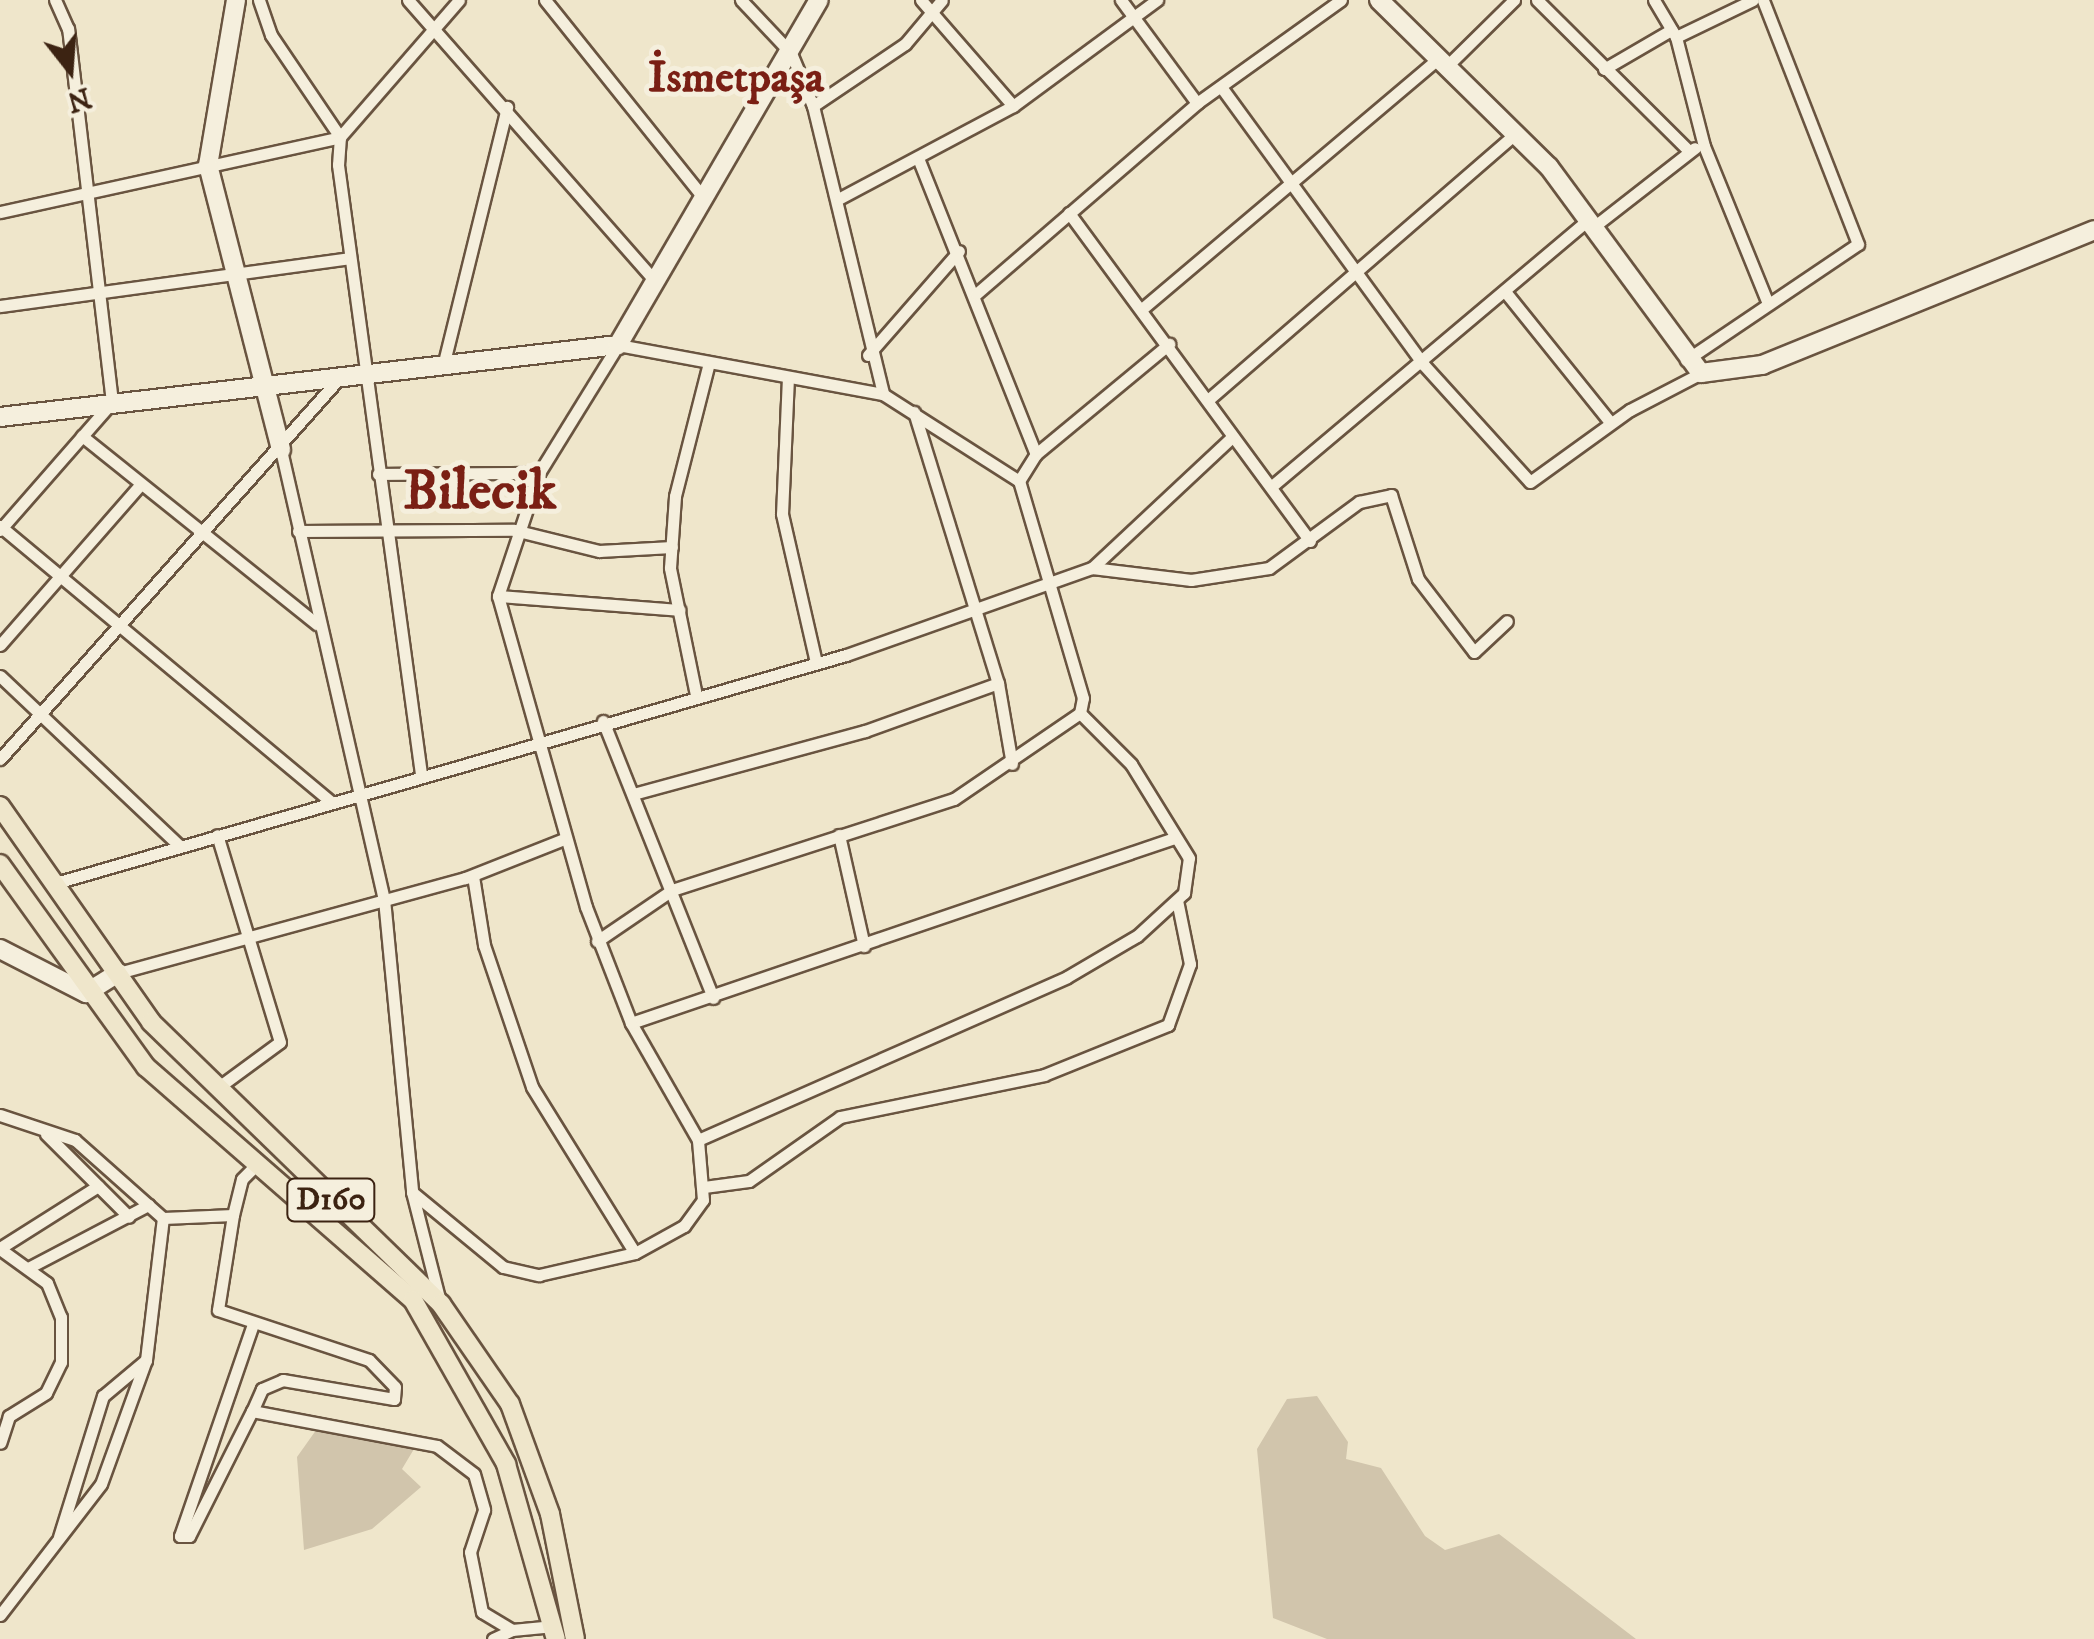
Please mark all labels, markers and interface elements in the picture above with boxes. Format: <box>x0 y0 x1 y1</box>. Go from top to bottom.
north arrow <box>20 20 120 120</box>
district label: İsmetpaşa <box>648 52 824 106</box>
text: N <box>63 79 95 119</box>
district label: Bilecik <box>404 460 556 526</box>
road number: D160 <box>286 1173 376 1227</box>

